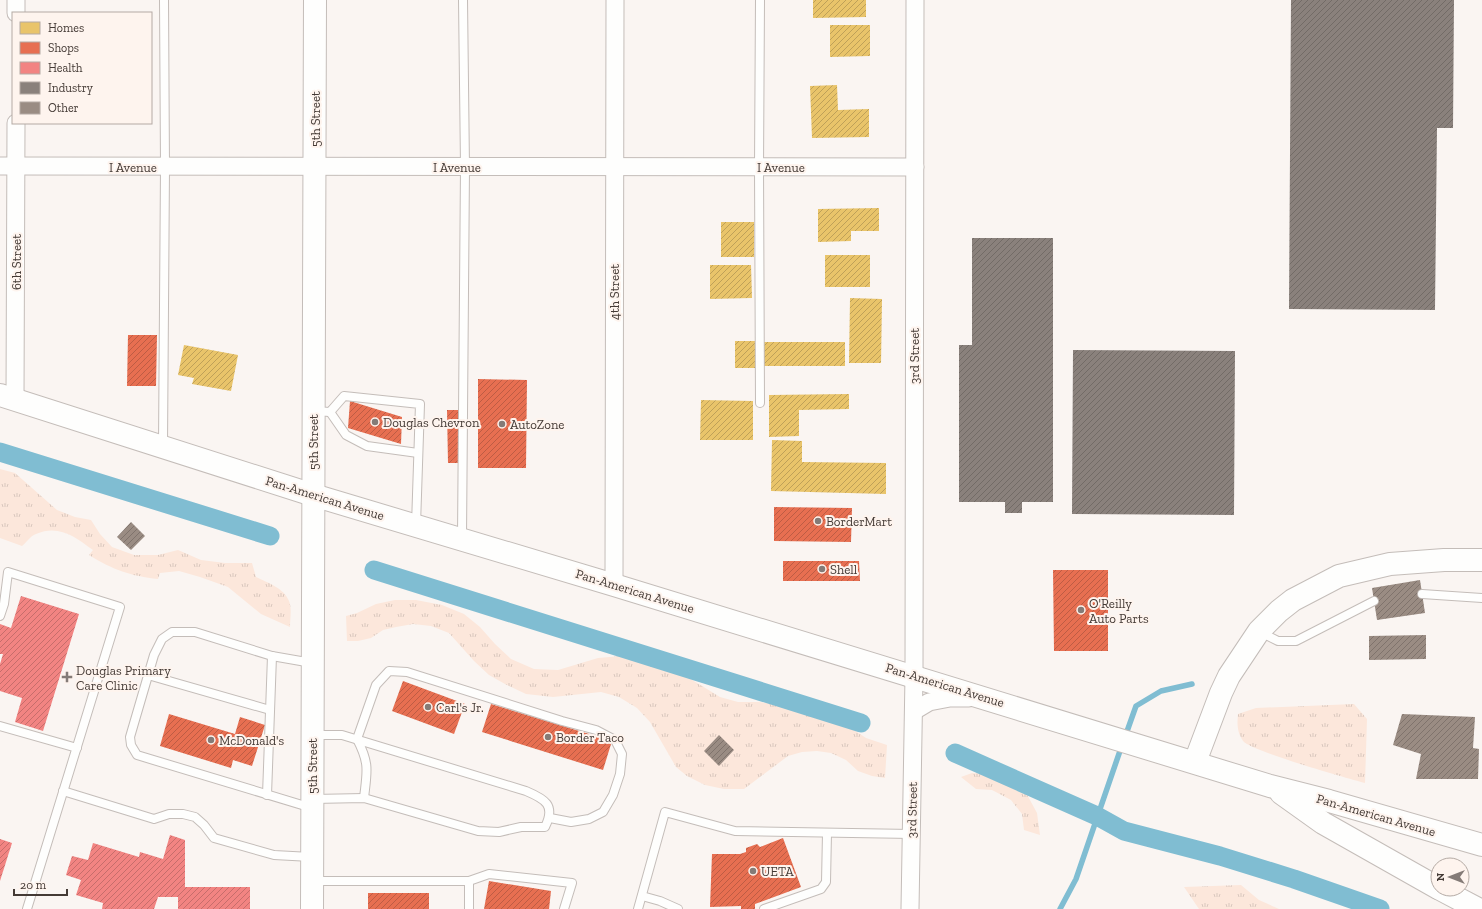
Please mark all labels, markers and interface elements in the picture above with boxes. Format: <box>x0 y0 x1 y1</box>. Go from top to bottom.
legend <box>12 12 152 124</box>
text: Homes <box>48 21 84 35</box>
text: Shops <box>48 41 79 55</box>
text: Health <box>48 61 83 75</box>
text: Industry <box>48 81 94 95</box>
street label: 5th Street <box>308 91 323 147</box>
text: Other <box>48 101 79 115</box>
street label: I Avenue <box>109 160 157 175</box>
street label: I Avenue <box>433 160 481 175</box>
street label: I Avenue <box>757 160 805 175</box>
street label: 6th Street <box>9 234 24 290</box>
street label: 4th Street <box>607 264 622 320</box>
street label: 3rd Street <box>907 328 922 384</box>
street label: 5th Street <box>306 414 321 470</box>
place label: Douglas Chevron <box>383 415 480 430</box>
marker: Douglas Chevron <box>370 417 380 427</box>
place label: AutoZone <box>510 417 564 432</box>
marker: AutoZone <box>497 419 507 429</box>
street label: Pan-American Avenue <box>264 473 386 523</box>
place label: BorderMart <box>826 514 892 529</box>
marker: BorderMart <box>813 516 823 526</box>
place label: Shell <box>830 562 858 577</box>
marker: Shell <box>817 564 827 574</box>
street label: Pan-American Avenue <box>574 566 696 616</box>
place label: O'Reilly Auto Parts <box>1089 596 1149 626</box>
marker: O'Reilly Auto Parts <box>1076 605 1086 615</box>
street label: Pan-American Avenue <box>884 660 1006 710</box>
place label: Douglas Primary Care Clinic <box>76 663 171 693</box>
marker: Douglas Primary Care Clinic <box>61 671 73 683</box>
place label: Carl's Jr. <box>436 700 484 715</box>
marker: Carl's Jr. <box>423 702 433 712</box>
place label: Border Taco <box>556 730 624 745</box>
marker: Border Taco <box>543 732 553 742</box>
place label: McDonald's <box>219 733 285 748</box>
marker: McDonald's <box>206 735 216 745</box>
street label: 5th Street <box>305 738 320 794</box>
street label: 3rd Street <box>904 782 920 838</box>
street label: Pan-American Avenue <box>1315 791 1437 839</box>
north arrow <box>1430 857 1470 897</box>
place label: UETA <box>761 864 794 879</box>
marker: UETA <box>748 866 758 876</box>
scale bar <box>14 871 67 897</box>
text: N <box>1434 872 1447 881</box>
text: 20 m <box>20 878 47 892</box>

